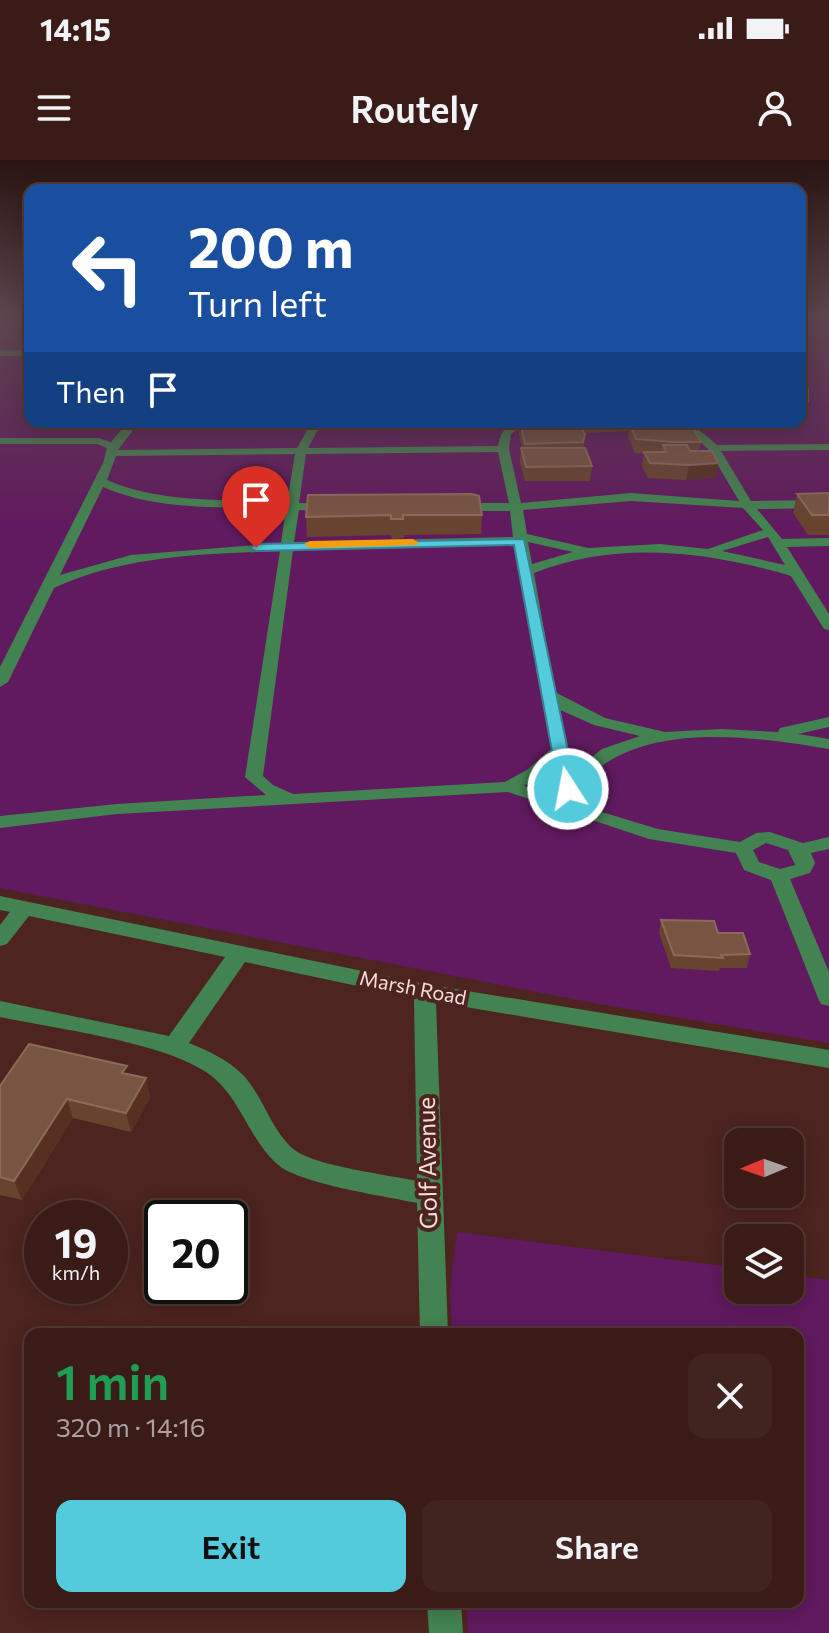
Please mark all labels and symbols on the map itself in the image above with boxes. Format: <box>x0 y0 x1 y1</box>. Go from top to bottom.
pin <box>222 466 290 548</box>
position arrow <box>526 747 610 831</box>
street label: Marsh Road <box>358 965 469 1009</box>
street label: Golf Avenue <box>411 1097 442 1229</box>
north arrow <box>724 1128 804 1208</box>
speed limit sign: 20 <box>144 1200 248 1304</box>

